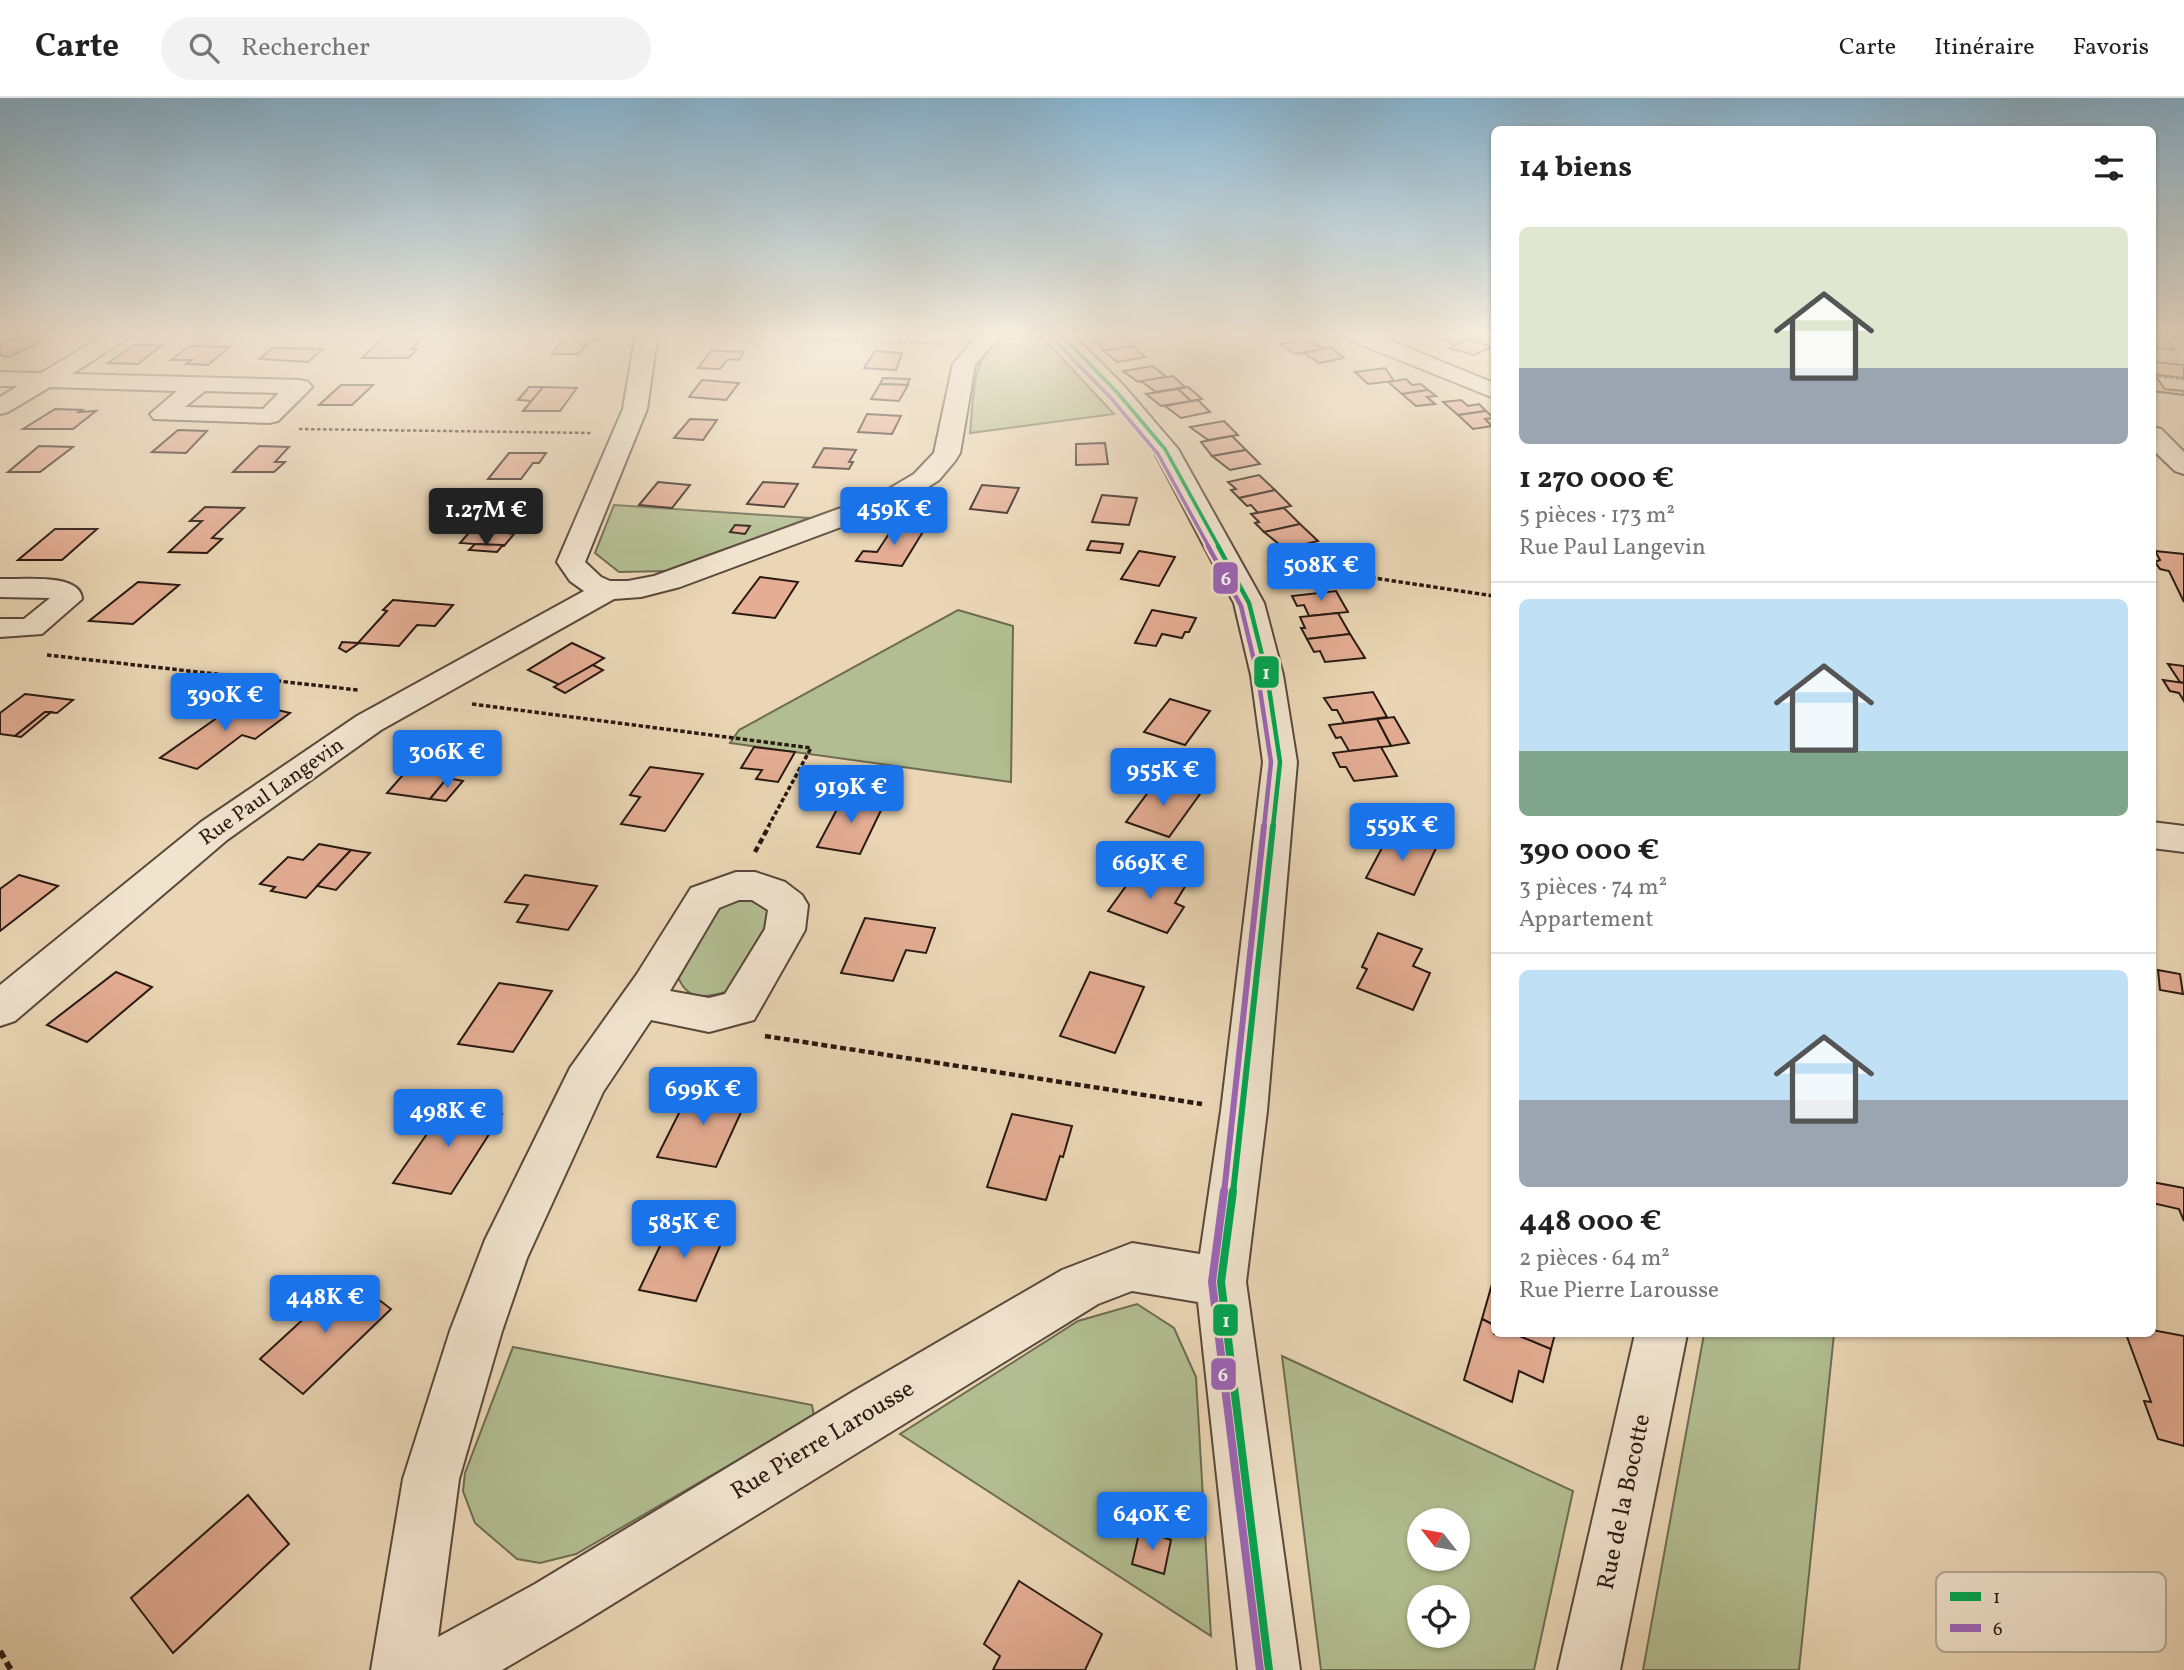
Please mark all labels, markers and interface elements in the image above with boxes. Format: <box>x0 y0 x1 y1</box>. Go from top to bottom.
search box <box>161 17 651 80</box>
text: Carte <box>35 25 119 71</box>
icon: search <box>185 29 223 67</box>
text: Rechercher <box>241 30 370 66</box>
text: Carte <box>1839 31 1896 65</box>
text: Itinéraire <box>1934 31 2035 65</box>
text: Favoris <box>2073 31 2149 65</box>
text: 14 biens <box>1519 147 1632 189</box>
icon: filters <box>2090 149 2128 187</box>
icon: home <box>1761 273 1887 399</box>
text: 1 270 000 € <box>1519 458 1674 500</box>
pin: 459K € <box>837 488 951 547</box>
pin: 1.27M € <box>421 489 551 548</box>
text: 459K € <box>856 494 932 526</box>
text: 1.27M € <box>445 495 527 527</box>
text: 5 pièces · 173 m² <box>1519 500 1675 532</box>
text: Rue Paul Langevin <box>1519 532 1706 564</box>
pin: 508K € <box>1264 544 1378 603</box>
text: 508K € <box>1283 550 1359 582</box>
line badge: 6 <box>1212 561 1239 595</box>
text: 6 <box>1221 567 1231 593</box>
icon: home <box>1761 645 1887 771</box>
line badge: 1 <box>1253 655 1280 689</box>
text: 1 <box>1262 661 1270 687</box>
pin: 390K € <box>168 674 282 733</box>
text: 390K € <box>187 680 263 712</box>
pin: 306K € <box>390 730 504 790</box>
street label: Rue Paul Langevin <box>194 731 350 853</box>
text: 306K € <box>409 737 485 769</box>
pin: 955K € <box>1106 748 1220 808</box>
text: 955K € <box>1127 755 1199 787</box>
pin: 919K € <box>794 766 908 825</box>
text: 919K € <box>815 772 887 804</box>
pin: 559K € <box>1345 804 1459 863</box>
text: 559K € <box>1366 810 1438 842</box>
text: 390 000 € <box>1519 830 1659 872</box>
pin: 669K € <box>1093 842 1207 901</box>
text: 669K € <box>1112 848 1188 880</box>
text: 3 pièces · 74 m² <box>1519 872 1667 904</box>
text: Appartement <box>1519 904 1654 936</box>
icon: home <box>1761 1016 1887 1142</box>
pin: 699K € <box>646 1068 760 1127</box>
text: 699K € <box>665 1074 741 1106</box>
pin: 498K € <box>391 1090 505 1149</box>
text: 498K € <box>410 1096 486 1128</box>
pin: 585K € <box>627 1200 741 1260</box>
text: 448 000 € <box>1519 1201 1662 1243</box>
text: 585K € <box>648 1207 720 1239</box>
text: 2 pièces · 64 m² <box>1519 1243 1670 1275</box>
text: Rue Pierre Larousse <box>1519 1275 1719 1307</box>
pin: 448K € <box>268 1276 382 1335</box>
text: 448K € <box>286 1282 364 1314</box>
line badge: 1 <box>1212 1303 1239 1337</box>
text: 1 <box>1222 1309 1230 1335</box>
line badge: 6 <box>1210 1357 1237 1391</box>
text: 6 <box>1218 1363 1228 1389</box>
street label: Rue Pierre Larousse <box>725 1373 921 1509</box>
street label: Rue de la Bocotte <box>1590 1411 1660 1593</box>
pin: 640K € <box>1095 1492 1209 1552</box>
text: 640K € <box>1113 1499 1191 1531</box>
north arrow <box>1407 1508 1470 1572</box>
map controls <box>1407 1508 1470 1648</box>
legend <box>1936 1572 2166 1652</box>
button: locate <box>1407 1585 1470 1648</box>
text: 1 <box>1993 1585 2000 1611</box>
text: 6 <box>1993 1617 2003 1643</box>

